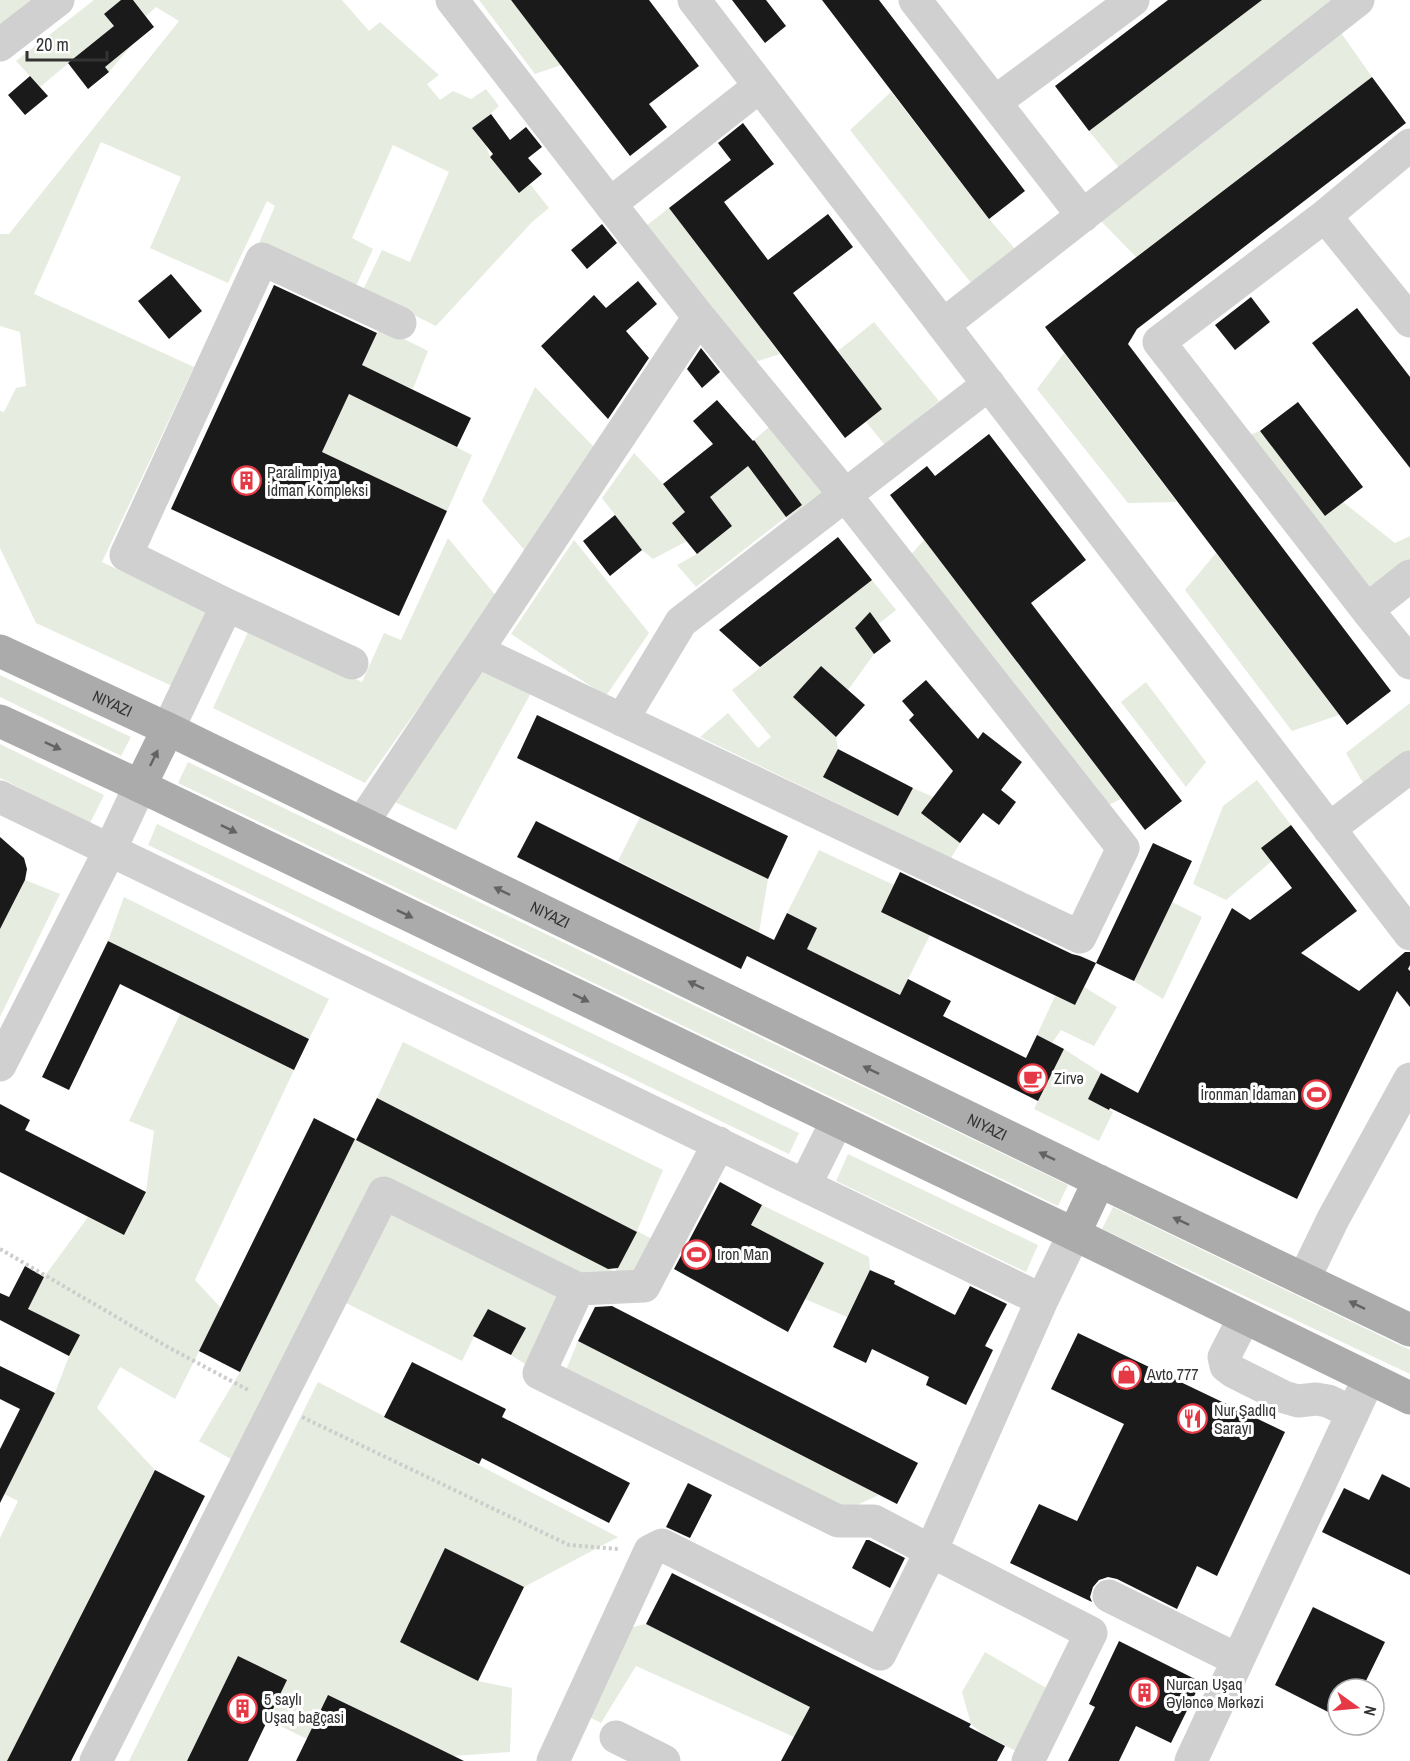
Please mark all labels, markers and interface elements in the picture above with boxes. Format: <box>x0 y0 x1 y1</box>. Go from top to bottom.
scale bar <box>27 24 106 62</box>
text: 20 m <box>36 32 69 57</box>
place label: Paralimpiya İdman Kompleksi <box>267 461 368 501</box>
building icon: Paralimpiya İdman Kompleksi <box>230 465 262 497</box>
street label: NIYAZI <box>89 685 136 722</box>
one-way arrow <box>45 741 62 750</box>
one-way arrow <box>149 749 158 766</box>
one-way arrow <box>221 825 238 834</box>
one-way arrow <box>493 886 510 896</box>
street label: NIYAZI <box>527 896 574 933</box>
one-way arrow <box>396 908 414 918</box>
one-way arrow <box>687 981 704 990</box>
one-way arrow <box>572 994 589 1003</box>
cafe icon: Zirvə <box>1017 1062 1049 1094</box>
one-way arrow <box>863 1066 880 1075</box>
place label: Zirvə <box>1054 1067 1084 1089</box>
sports icon: İronman İdaman <box>1301 1078 1333 1110</box>
place label: İronman İdaman <box>1200 1083 1296 1105</box>
street label: NIYAZI <box>964 1108 1011 1146</box>
one-way arrow <box>1038 1151 1055 1160</box>
one-way arrow <box>1173 1216 1190 1225</box>
sports icon: Iron Man <box>680 1238 712 1270</box>
place label: Iron Man <box>717 1243 769 1265</box>
one-way arrow <box>1349 1300 1366 1309</box>
shop icon: Avto 777 <box>1110 1358 1142 1390</box>
place label: Avto 777 <box>1146 1363 1199 1385</box>
place label: Nur Şadlıq Sarayı <box>1214 1399 1276 1439</box>
restaurant icon: Nur Şadlıq Sarayı <box>1177 1403 1209 1435</box>
place label: Nurcan Uşaq Əyləncə Mərkəzi <box>1166 1673 1264 1713</box>
building icon: Nurcan Uşaq Əyləncə Mərkəzi <box>1129 1677 1161 1709</box>
north arrow <box>1326 1677 1386 1737</box>
place label: 5 saylı Uşaq bağçasi <box>264 1688 344 1728</box>
building icon: 5 saylı Uşaq bağçasi <box>227 1692 259 1724</box>
text: N <box>1359 1703 1382 1718</box>

